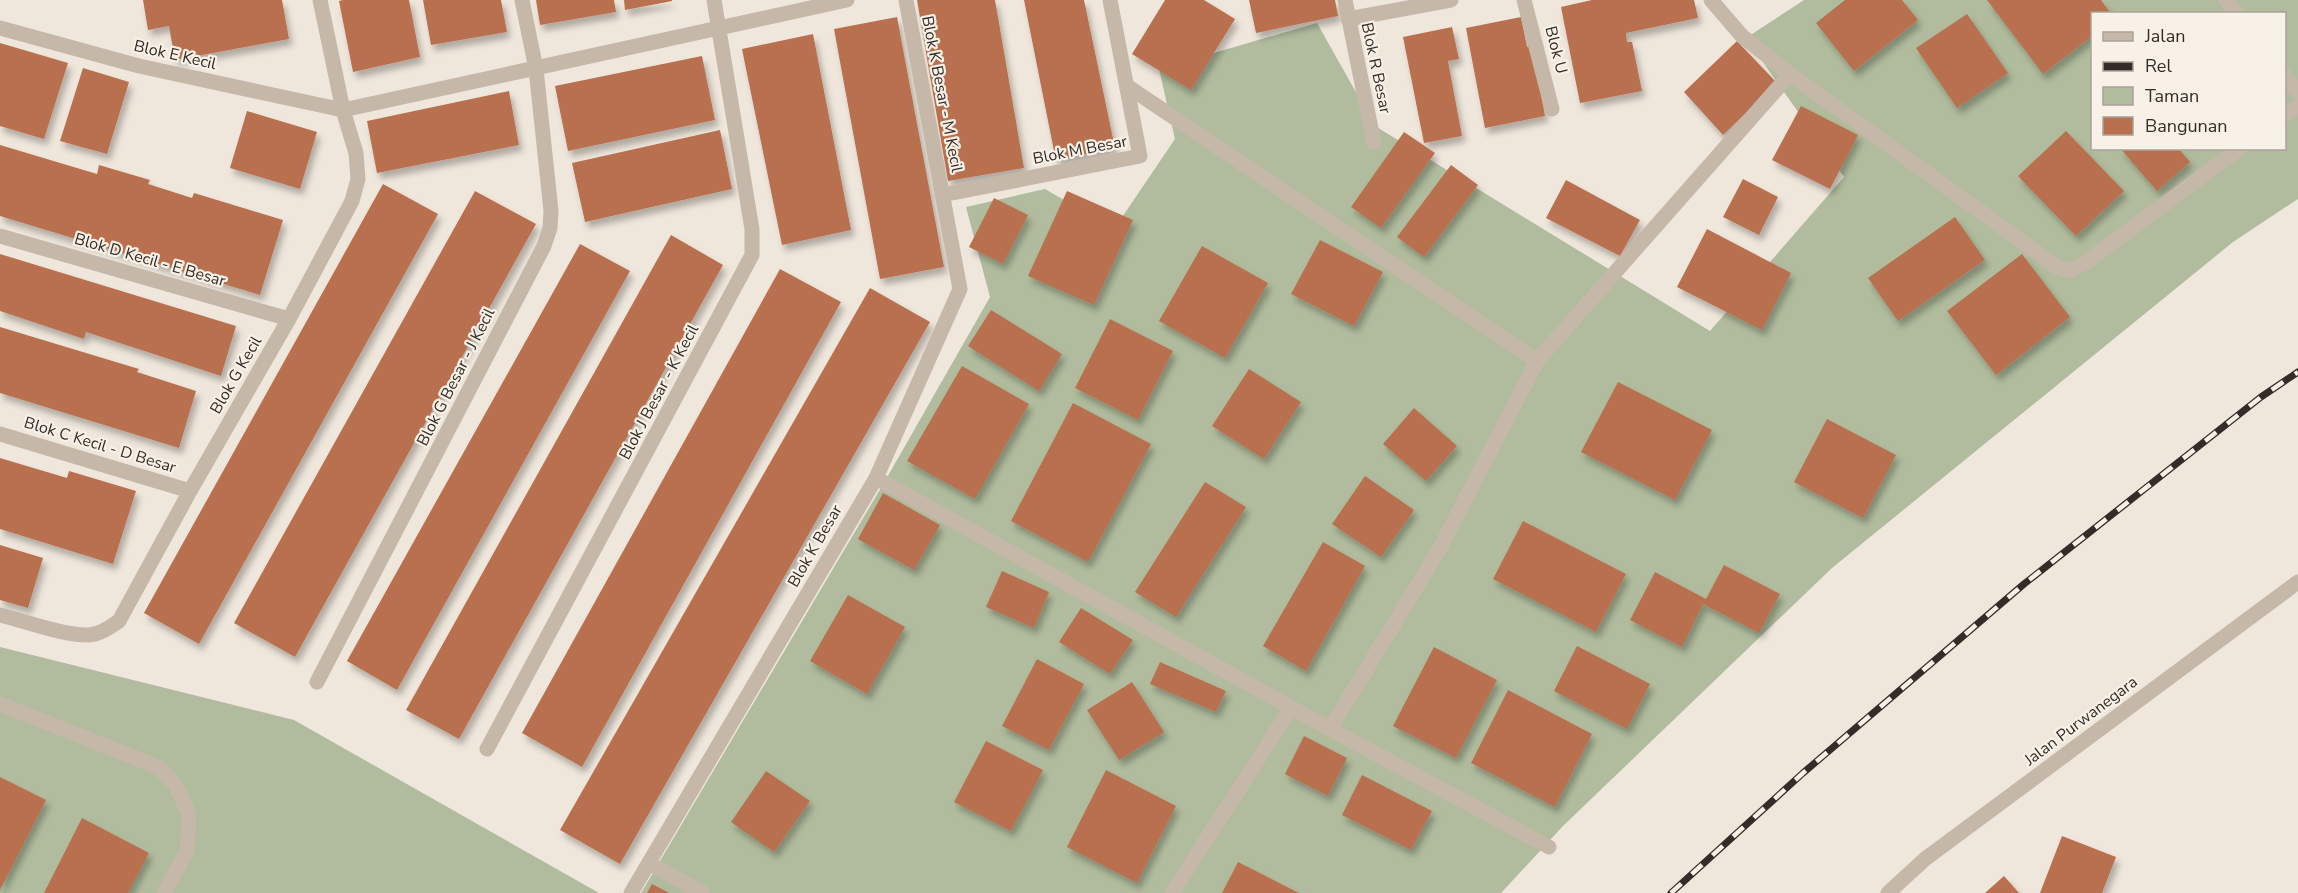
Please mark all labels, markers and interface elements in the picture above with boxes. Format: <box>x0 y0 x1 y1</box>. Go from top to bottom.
legend <box>2091 12 2286 150</box>
street label: Blok K Besar - M Kecil <box>916 14 968 174</box>
street label: Blok R Besar <box>1356 20 1396 116</box>
street label: Blok U <box>1540 24 1572 76</box>
text: Jalan <box>2144 24 2185 48</box>
street label: Blok E Kecil <box>132 35 219 75</box>
text: Rel <box>2145 54 2172 78</box>
text: Taman <box>2145 84 2199 108</box>
text: Bangunan <box>2145 114 2228 138</box>
street label: Blok M Besar <box>1031 130 1129 170</box>
street label: Blok D Kecil - E Besar <box>72 228 228 292</box>
street label: Blok G Besar - J Kecil <box>412 304 500 450</box>
street label: Blok J Besar - K Kecil <box>614 320 704 464</box>
street label: Blok G Kecil <box>205 332 267 418</box>
street label: Blok C Kecil - D Besar <box>21 411 179 479</box>
street label: Blok K Besar <box>783 501 848 591</box>
street label: Jalan Purwanegara <box>2019 671 2142 772</box>

